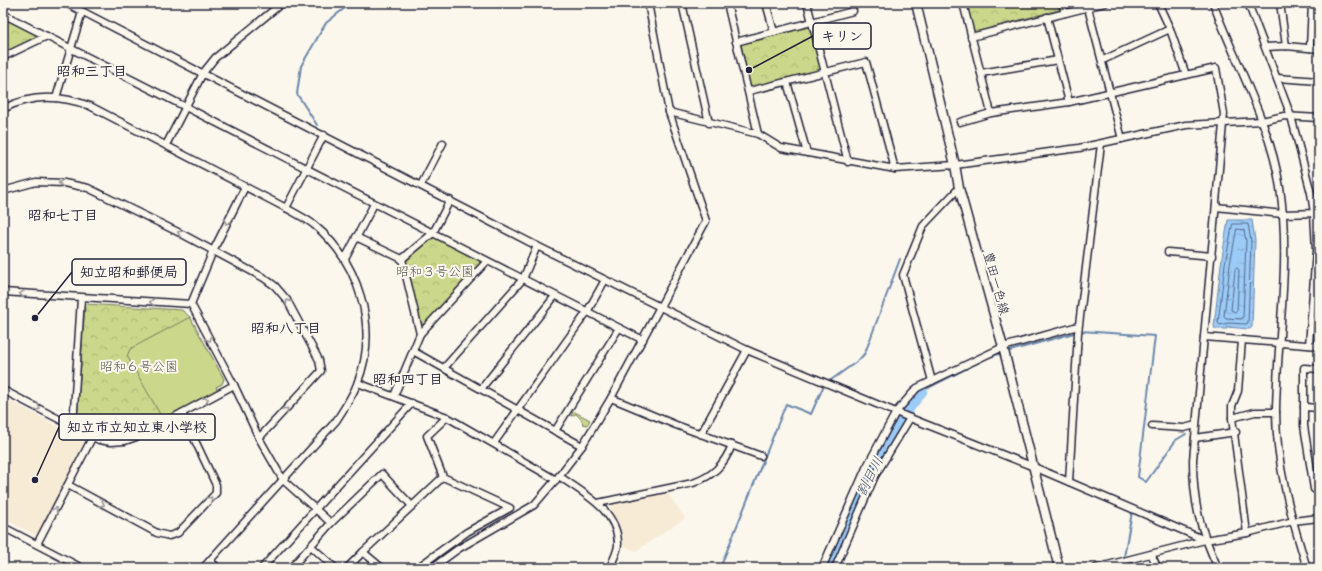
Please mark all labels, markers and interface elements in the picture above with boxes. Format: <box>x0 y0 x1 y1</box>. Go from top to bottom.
callout: キリン <box>813 23 871 49</box>
text: キリン <box>821 26 863 45</box>
district label: 昭和三丁目 <box>57 61 127 80</box>
one-way arrow <box>58 178 64 187</box>
district label: 昭和七丁目 <box>28 205 98 224</box>
one-way arrow <box>225 218 232 225</box>
one-way arrow <box>176 230 184 238</box>
street label: 豊田一色線 <box>980 249 1014 318</box>
callout: 知立昭和郵便局 <box>72 259 186 285</box>
text: 知立昭和郵便局 <box>80 262 178 281</box>
park label: 昭和３号公園 <box>396 262 474 280</box>
one-way arrow <box>19 289 25 298</box>
one-way arrow <box>149 298 155 307</box>
one-way arrow <box>285 299 293 306</box>
district label: 昭和八丁目 <box>251 318 321 337</box>
one-way arrow <box>204 335 212 342</box>
park label: 昭和６号公園 <box>100 357 178 375</box>
district label: 昭和四丁目 <box>373 369 443 388</box>
one-way arrow <box>201 398 209 405</box>
one-way arrow <box>33 403 41 411</box>
one-way arrow <box>281 407 289 415</box>
callout: 知立市立知立東小学校 <box>59 414 215 440</box>
text: 知立市立知立東小学校 <box>67 417 207 436</box>
water label: 割目川 <box>851 453 887 499</box>
one-way arrow <box>205 497 212 504</box>
one-way arrow <box>98 499 106 506</box>
one-way arrow <box>50 507 58 514</box>

